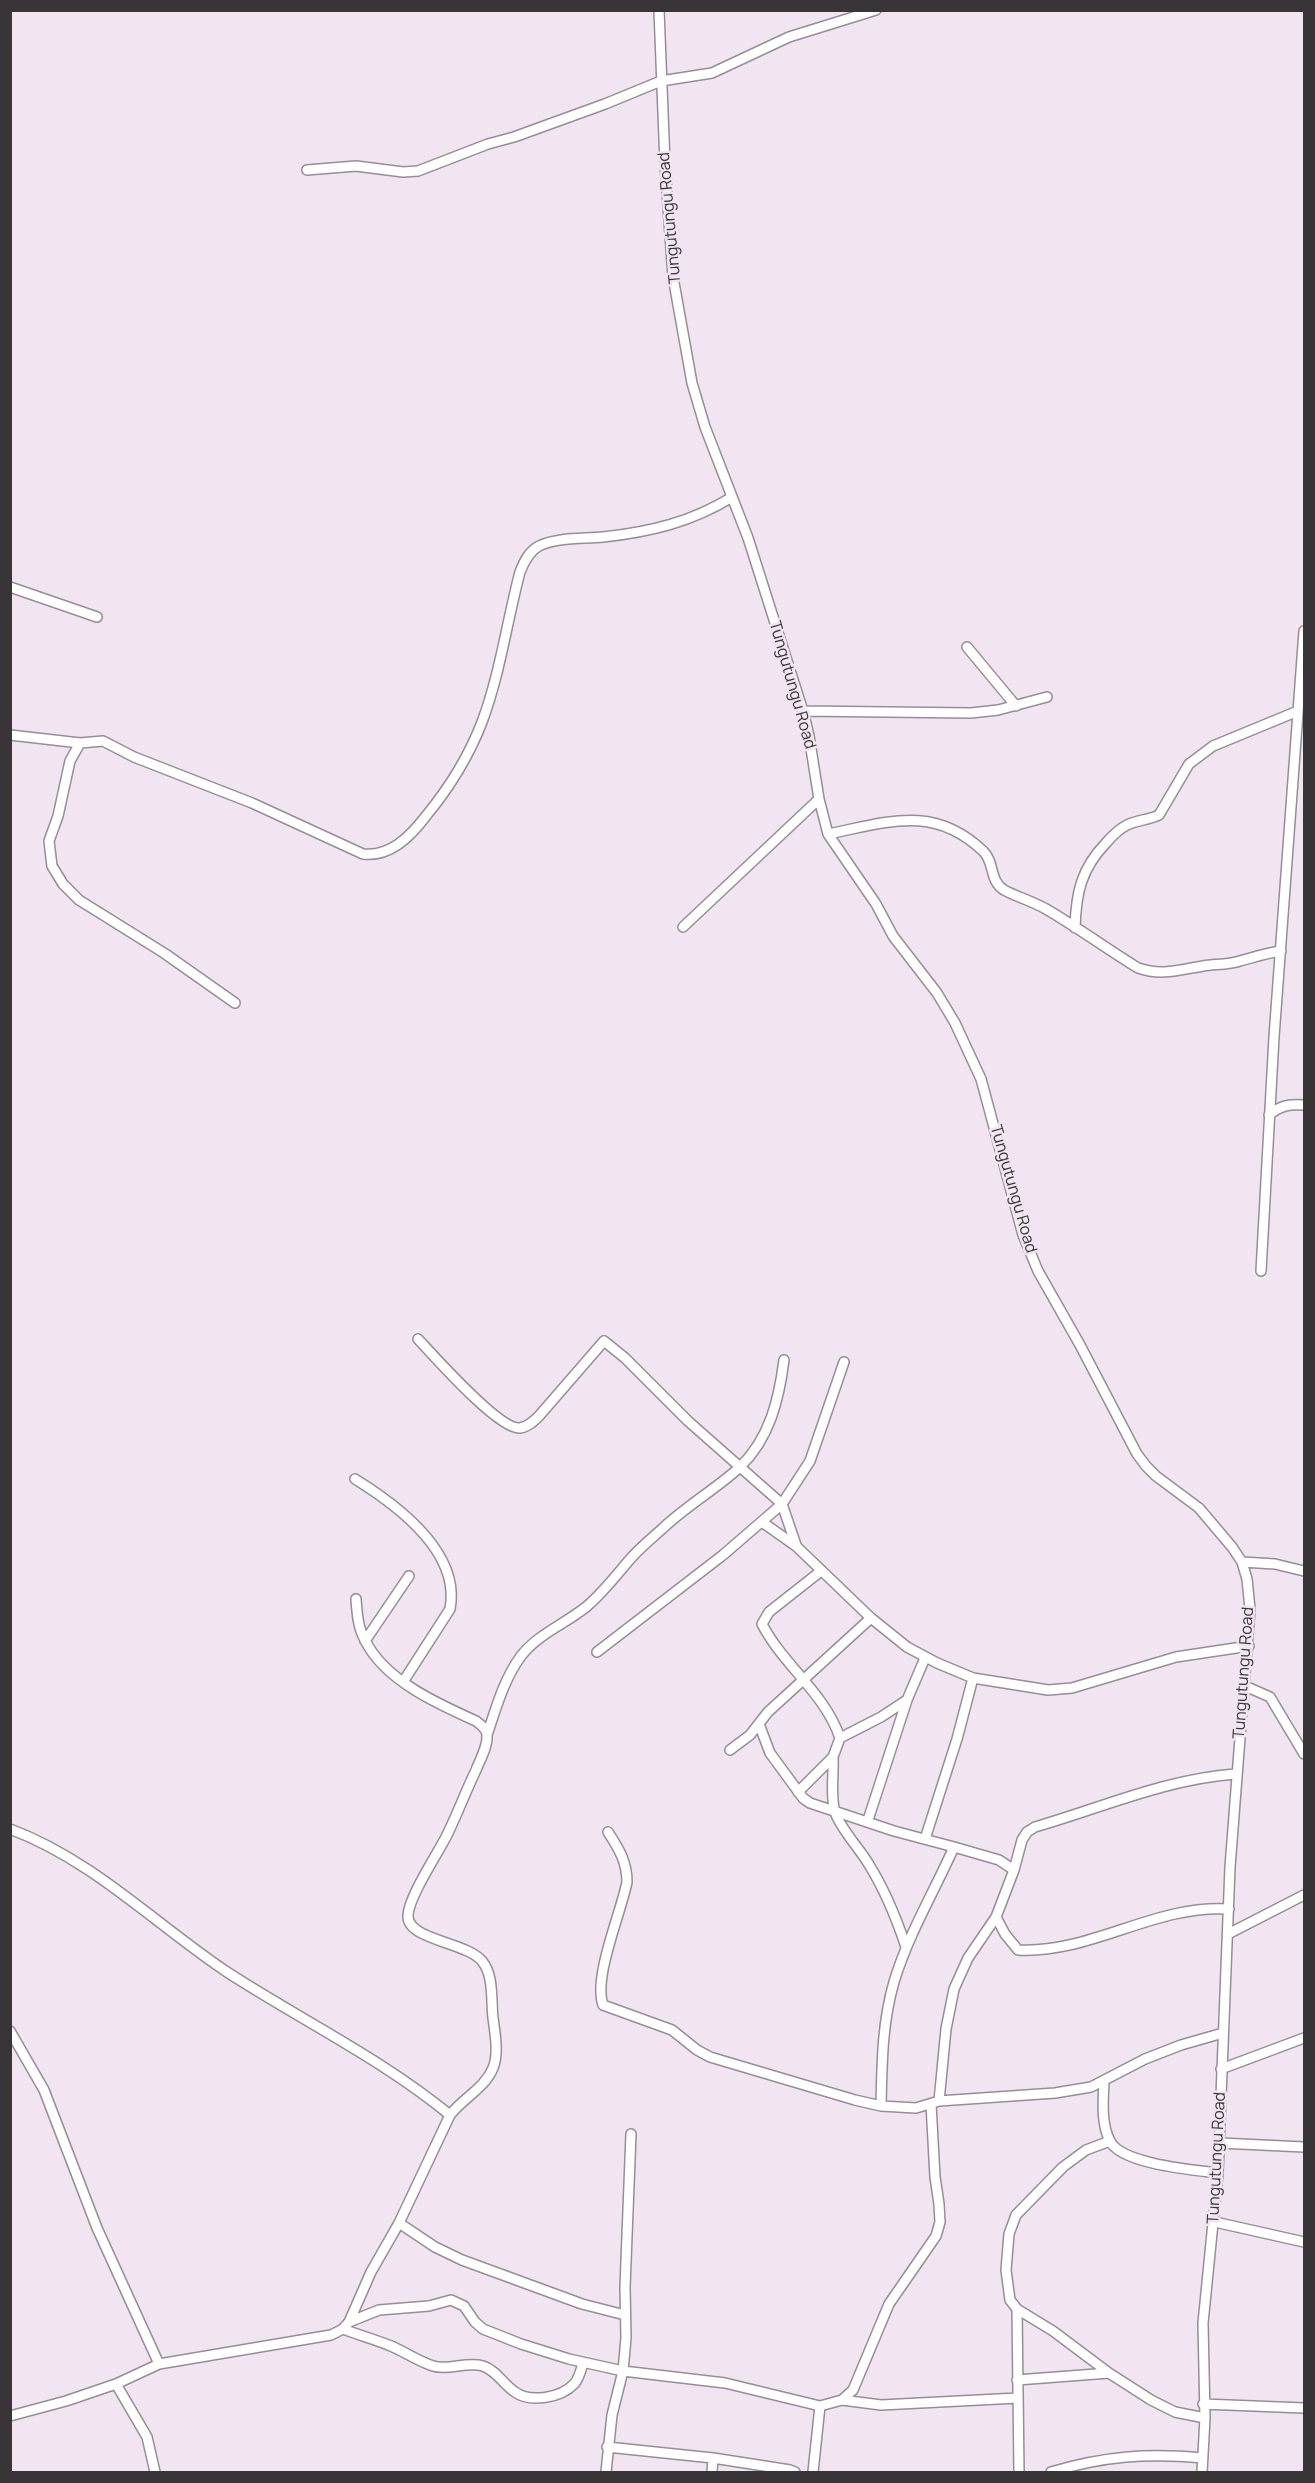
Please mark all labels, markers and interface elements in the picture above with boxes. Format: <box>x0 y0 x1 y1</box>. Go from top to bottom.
street label: Tungutungu Road <box>655 151 685 285</box>
street label: Tungutungu Road <box>765 619 819 751</box>
street label: Tungutungu Road <box>986 1123 1040 1255</box>
street label: Tungutungu Road <box>1230 1606 1258 1740</box>
street label: Tungutungu Road <box>1204 2091 1230 2225</box>

